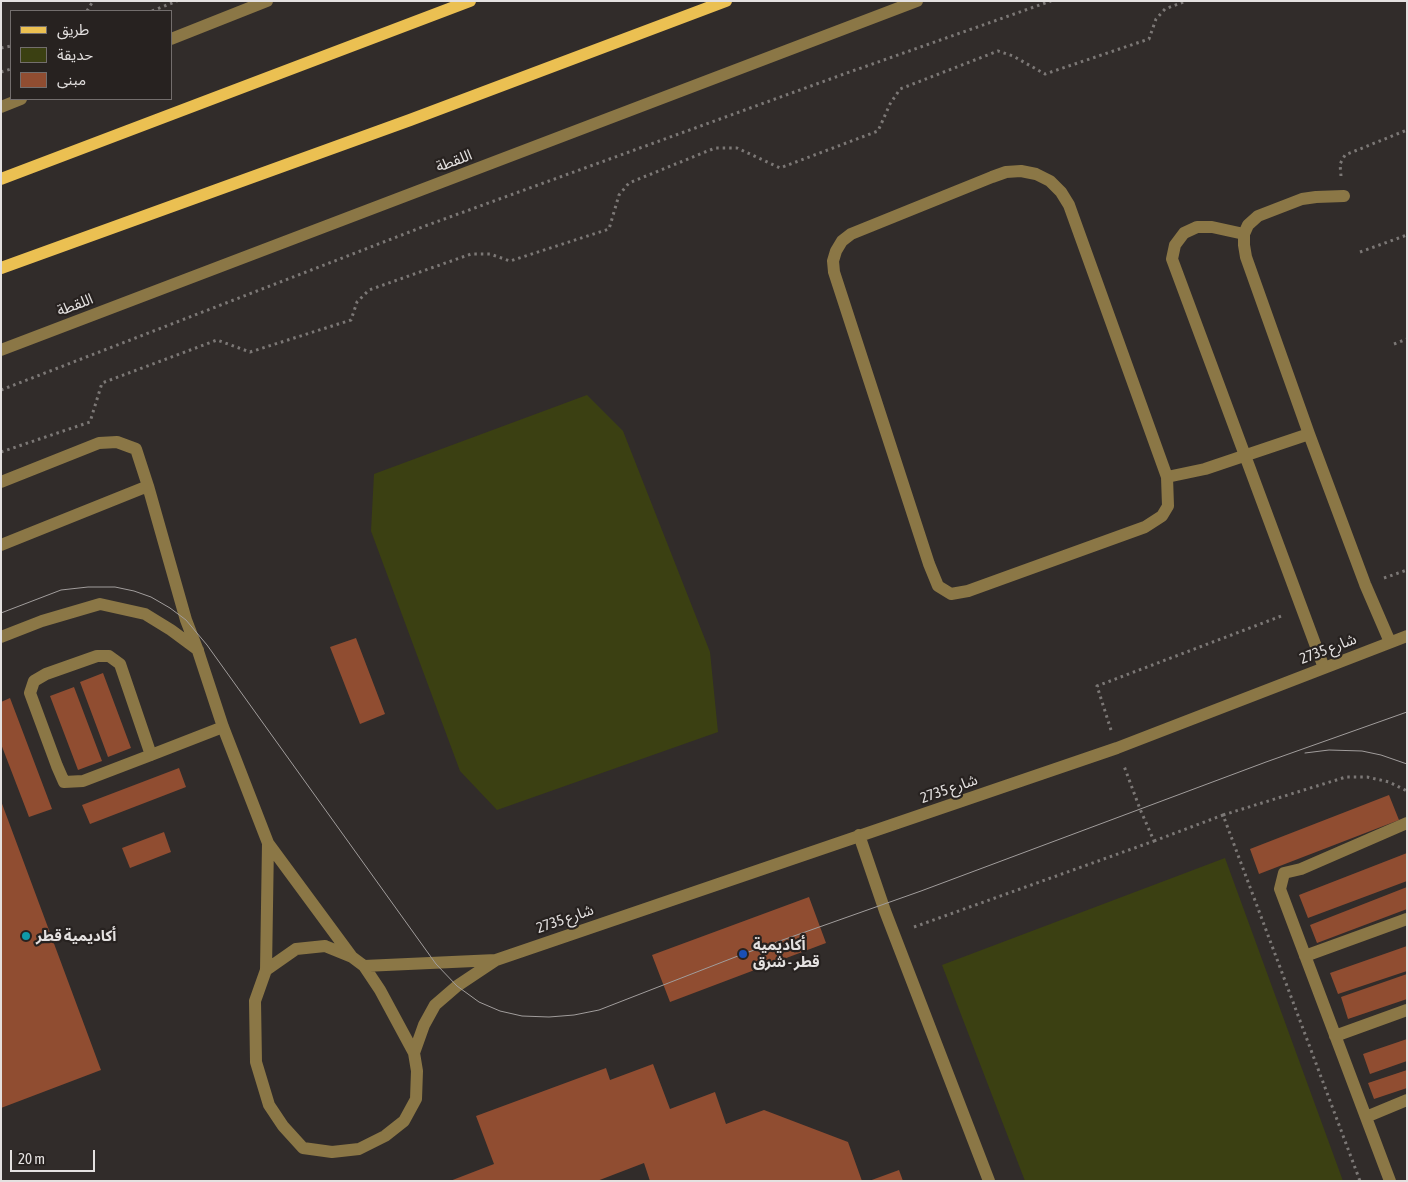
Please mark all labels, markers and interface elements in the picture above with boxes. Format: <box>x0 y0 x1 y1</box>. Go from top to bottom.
legend <box>10 10 172 100</box>
text: طريق <box>57 21 89 38</box>
text: حديقة <box>57 46 93 63</box>
text: مبنى <box>57 71 86 88</box>
street label: اللقطة <box>433 146 475 176</box>
street label: اللقطة <box>54 290 96 320</box>
street label: شارع 2735 <box>1297 630 1359 668</box>
street label: شارع 2735 <box>918 771 980 807</box>
street label: شارع 2735 <box>534 901 596 937</box>
place label: أكاديمية قطر <box>36 927 116 945</box>
marker: أكاديمية قطر <box>20 930 32 942</box>
place label: أكاديمية قطر - شرق <box>753 936 820 971</box>
marker: أكاديمية قطر - شرق <box>737 948 749 960</box>
scale bar <box>12 1140 98 1172</box>
text: 20 m <box>18 1150 45 1167</box>

